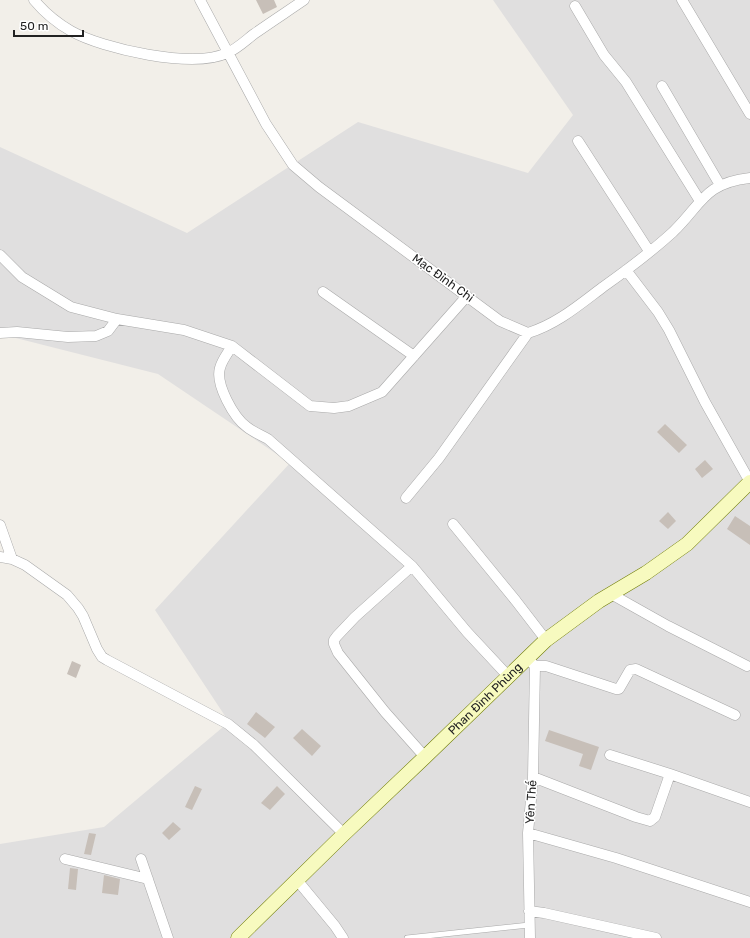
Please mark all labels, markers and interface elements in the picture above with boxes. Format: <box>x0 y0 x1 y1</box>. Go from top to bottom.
scale bar <box>14 12 83 38</box>
text: 50 m <box>20 19 48 33</box>
street label: Mạc Đỉnh Chi <box>410 251 477 305</box>
street label: Phan Đình Phùng <box>445 660 525 738</box>
street label: Yên Thế <box>522 779 540 824</box>

